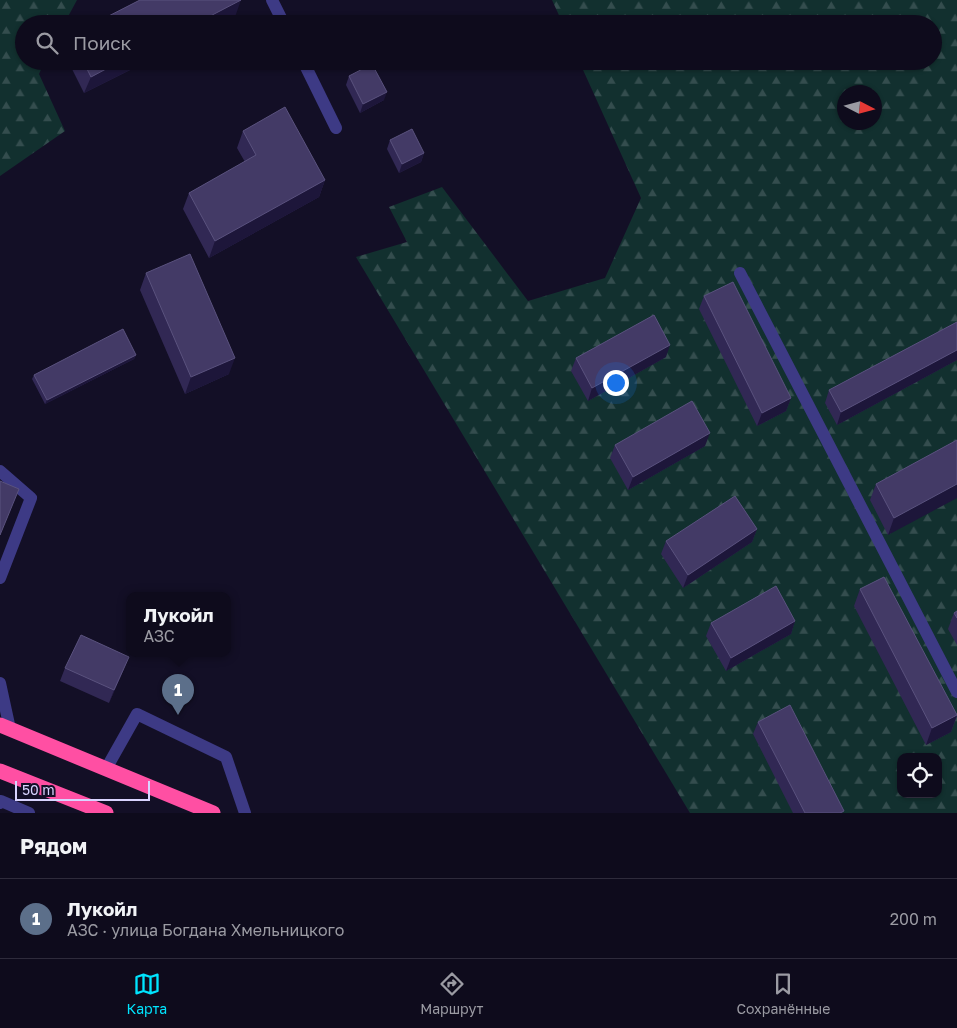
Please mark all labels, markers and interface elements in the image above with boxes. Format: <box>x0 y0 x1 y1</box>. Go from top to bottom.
search box <box>15 15 942 70</box>
icon: search <box>33 29 61 57</box>
text: Поиск <box>73 31 132 54</box>
north arrow <box>837 85 882 130</box>
your location <box>603 370 629 396</box>
popup <box>126 592 231 657</box>
text: Лукойл <box>143 603 214 626</box>
text: АЗС <box>143 626 175 646</box>
pin: 1 <box>162 674 194 715</box>
map controls <box>897 753 942 798</box>
button: locate <box>897 753 942 798</box>
scale bar <box>15 778 150 801</box>
text: 50 m <box>22 781 55 798</box>
text: Рядом <box>20 833 87 859</box>
text: Лукойл <box>67 897 137 920</box>
text: 1 <box>32 909 40 929</box>
text: 200 m <box>890 909 937 929</box>
text: АЗС · улица Богдана Хмельницкого <box>67 920 344 940</box>
tab: Карта <box>127 970 167 1017</box>
tab: Маршрут <box>420 970 483 1017</box>
tab: Сохранённые <box>736 970 830 1017</box>

